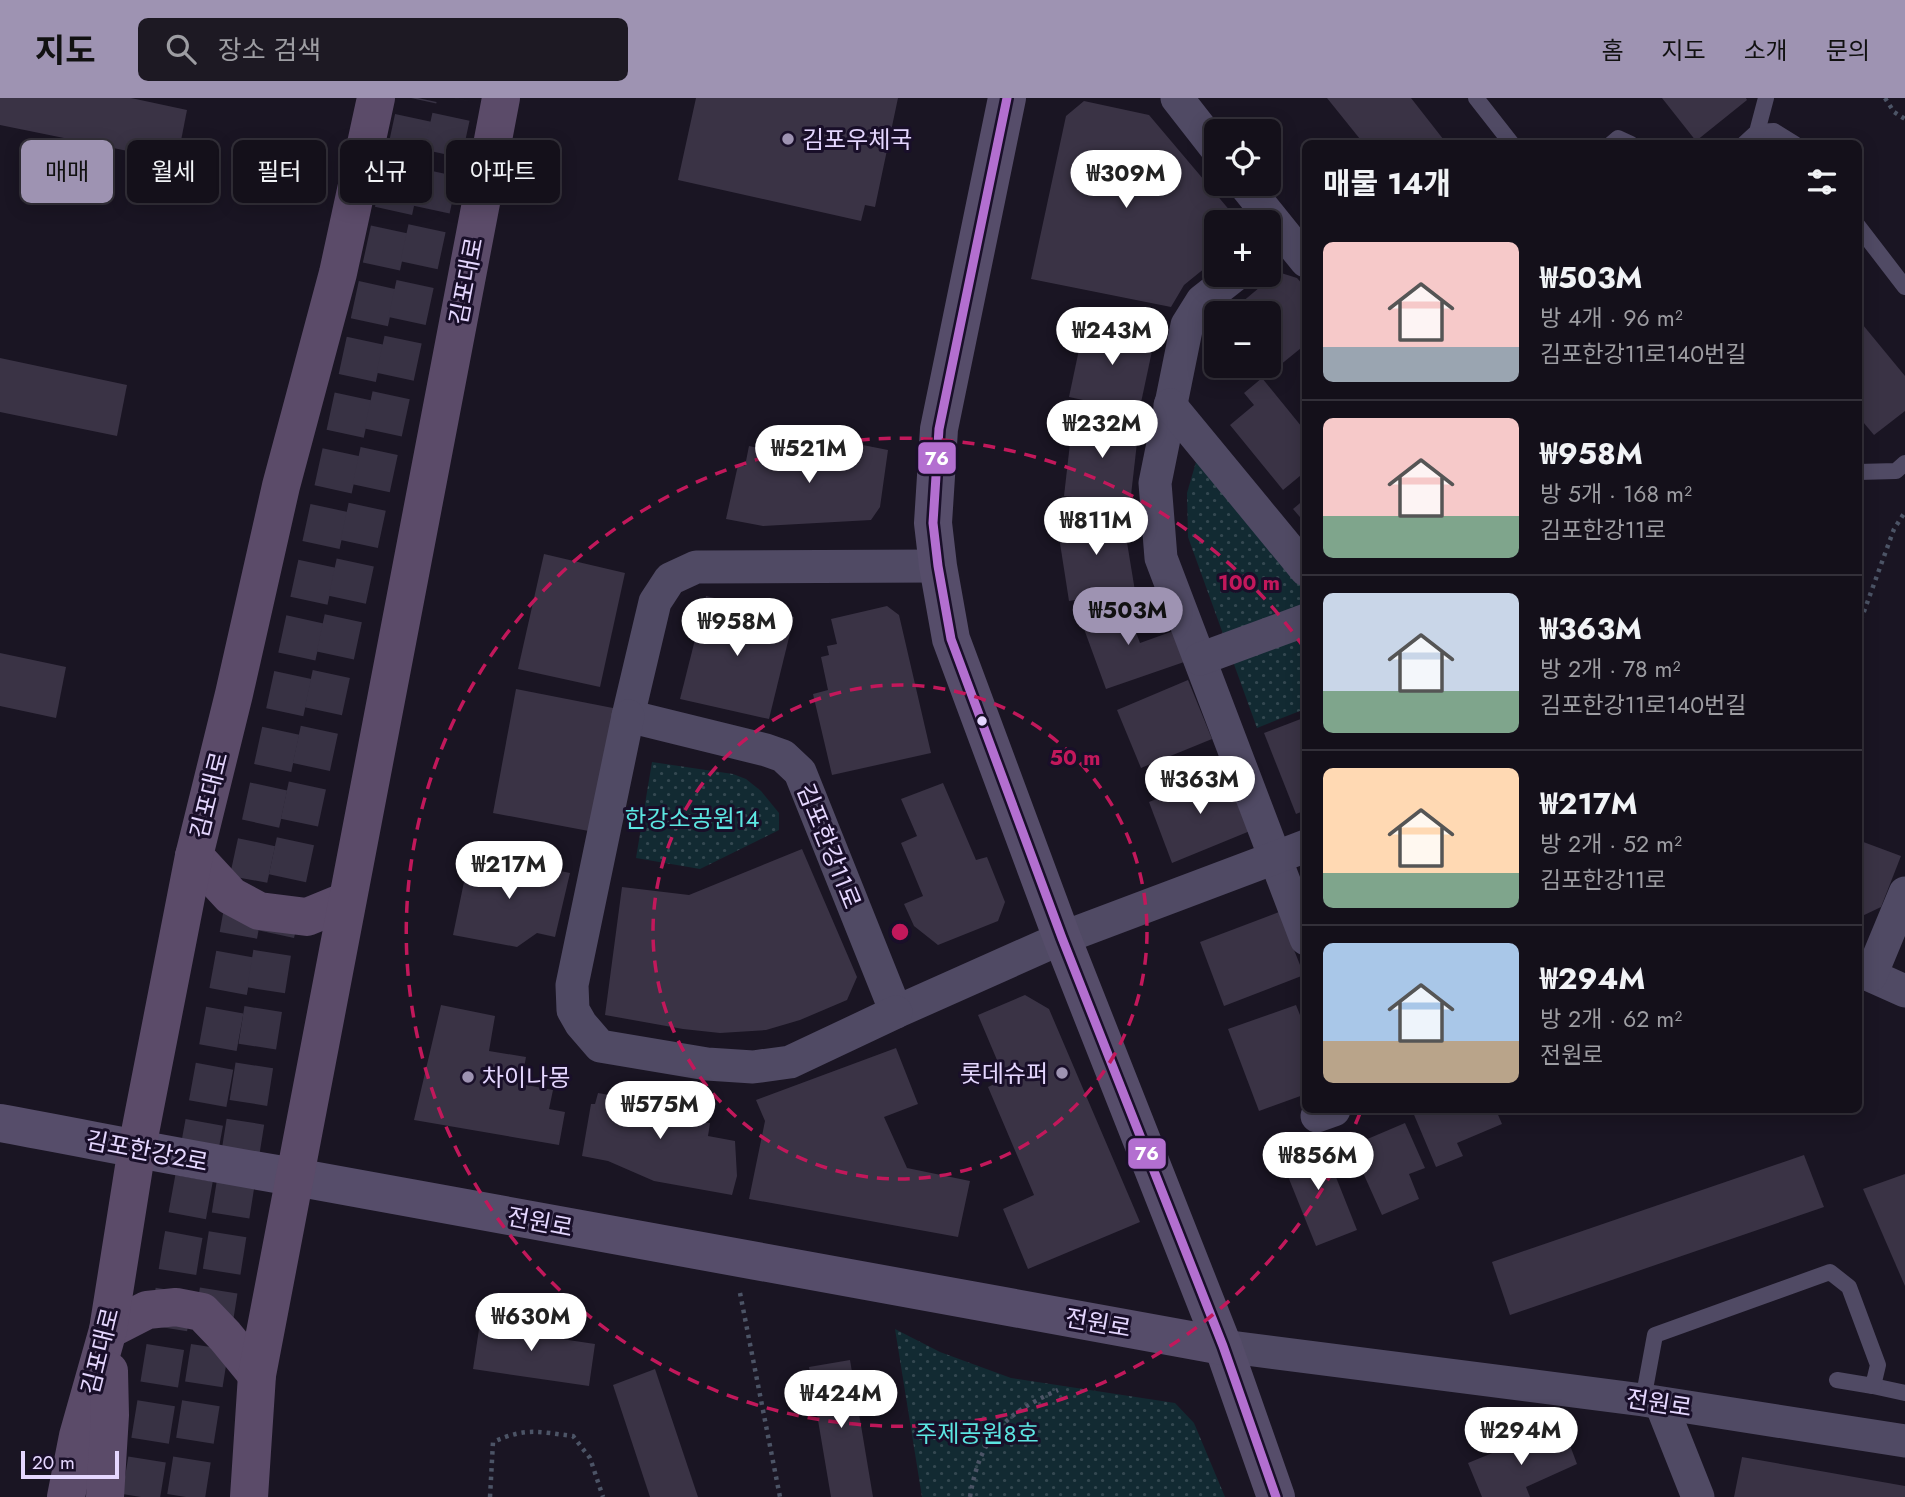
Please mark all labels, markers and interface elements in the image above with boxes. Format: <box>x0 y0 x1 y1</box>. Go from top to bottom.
search box <box>138 18 628 81</box>
text: 지도 <box>35 27 96 74</box>
icon: search <box>162 30 200 68</box>
text: 장소 검색 <box>218 31 321 69</box>
text: 홈 <box>1601 33 1623 68</box>
text: 지도 <box>1661 33 1706 68</box>
text: 소개 <box>1744 33 1788 68</box>
text: 문의 <box>1826 33 1870 68</box>
map controls <box>1204 119 1281 378</box>
button: locate <box>1204 119 1281 196</box>
place label: 김포우체국 <box>802 122 912 157</box>
marker: 김포우체국 <box>780 131 796 147</box>
chip: 매매 <box>21 140 113 203</box>
chip: 월세 <box>127 140 219 203</box>
chip: 필터 <box>233 140 326 203</box>
chip: 신규 <box>340 140 432 203</box>
chip: 아파트 <box>446 140 560 203</box>
pin: ₩309M <box>1077 150 1175 210</box>
text: ₩309M <box>1087 156 1165 190</box>
text: 매물 14개 <box>1323 162 1451 205</box>
icon: filters <box>1803 163 1841 201</box>
button: + <box>1204 210 1281 287</box>
street label: 김포대로 <box>440 234 492 328</box>
text: ₩503M <box>1540 256 1642 299</box>
icon: home <box>1379 270 1463 354</box>
button: − <box>1204 301 1281 378</box>
text: 방 4개 · 96 m² <box>1540 301 1683 335</box>
pin: ₩243M <box>1063 308 1161 367</box>
text: ₩243M <box>1072 313 1152 347</box>
text: 김포한강11로140번길 <box>1540 337 1746 371</box>
pin: ₩232M <box>1053 400 1151 460</box>
text: ₩232M <box>1063 406 1141 440</box>
pin: ₩521M <box>760 426 858 485</box>
text: ₩521M <box>771 431 847 465</box>
text: ₩958M <box>1540 432 1643 475</box>
line badge: 76 <box>917 441 957 475</box>
text: 76 <box>925 445 949 472</box>
icon: home <box>1379 446 1463 530</box>
text: 방 5개 · 168 m² <box>1540 477 1692 511</box>
pin: ₩811M <box>1047 498 1145 557</box>
text: ₩811M <box>1060 503 1132 537</box>
text: 김포한강11로 <box>1540 513 1667 547</box>
text: 100 m <box>1218 568 1280 598</box>
pin: ₩503M <box>1079 588 1177 647</box>
text: ₩503M <box>1089 593 1167 627</box>
pin: ₩958M <box>688 598 786 658</box>
text: ₩958M <box>698 604 776 638</box>
text: ₩363M <box>1540 607 1642 650</box>
icon: home <box>1379 621 1463 705</box>
text: 방 2개 · 78 m² <box>1540 652 1680 686</box>
text: 김포한강11로140번길 <box>1540 688 1746 722</box>
unlabelled marker <box>975 714 989 728</box>
text: 50 m <box>1050 743 1100 773</box>
street label: 김포대로 <box>181 748 237 842</box>
pin: ₩363M <box>1151 756 1249 816</box>
text: ₩363M <box>1161 762 1239 796</box>
street label: 김포한강11로 <box>788 778 870 914</box>
text: ₩217M <box>1540 782 1637 825</box>
icon: home <box>1379 796 1463 880</box>
park label: 한강소공원14 <box>624 801 760 836</box>
text: 방 2개 · 52 m² <box>1540 827 1682 861</box>
pin: ₩217M <box>460 842 558 901</box>
text: ₩217M <box>472 847 546 881</box>
text: 김포한강11로 <box>1540 863 1667 897</box>
centre of rings <box>888 920 912 944</box>
text: ₩294M <box>1540 957 1645 1000</box>
icon: home <box>1379 971 1463 1055</box>
text: 방 2개 · 62 m² <box>1540 1002 1682 1036</box>
text: 전원로 <box>1540 1038 1603 1072</box>
place label: 롯데슈퍼 <box>960 1056 1048 1091</box>
place label: 차이나몽 <box>482 1060 570 1095</box>
marker: 롯데슈퍼 <box>1054 1065 1070 1081</box>
marker: 차이나몽 <box>460 1069 476 1085</box>
pin: ₩575M <box>611 1082 709 1141</box>
text: ₩575M <box>621 1087 699 1121</box>
street label: 김포한강2로 <box>83 1122 211 1180</box>
pin: ₩856M <box>1269 1132 1367 1192</box>
line badge: 76 <box>1127 1137 1167 1170</box>
text: ₩856M <box>1279 1138 1357 1172</box>
text: 76 <box>1135 1140 1159 1167</box>
street label: 전원로 <box>504 1199 576 1245</box>
pin: ₩630M <box>482 1294 580 1353</box>
text: ₩630M <box>492 1299 570 1333</box>
street label: 전원로 <box>1062 1300 1134 1346</box>
street label: 김포대로 <box>72 1304 128 1398</box>
pin: ₩424M <box>792 1370 890 1430</box>
text: ₩424M <box>800 1376 882 1410</box>
street label: 전원로 <box>1624 1381 1694 1425</box>
pin: ₩294M <box>1472 1408 1570 1467</box>
text: ₩294M <box>1481 1413 1561 1447</box>
park label: 주제공원8호 <box>915 1416 1039 1451</box>
scale bar <box>21 1448 119 1480</box>
text: 20 m <box>32 1449 75 1476</box>

